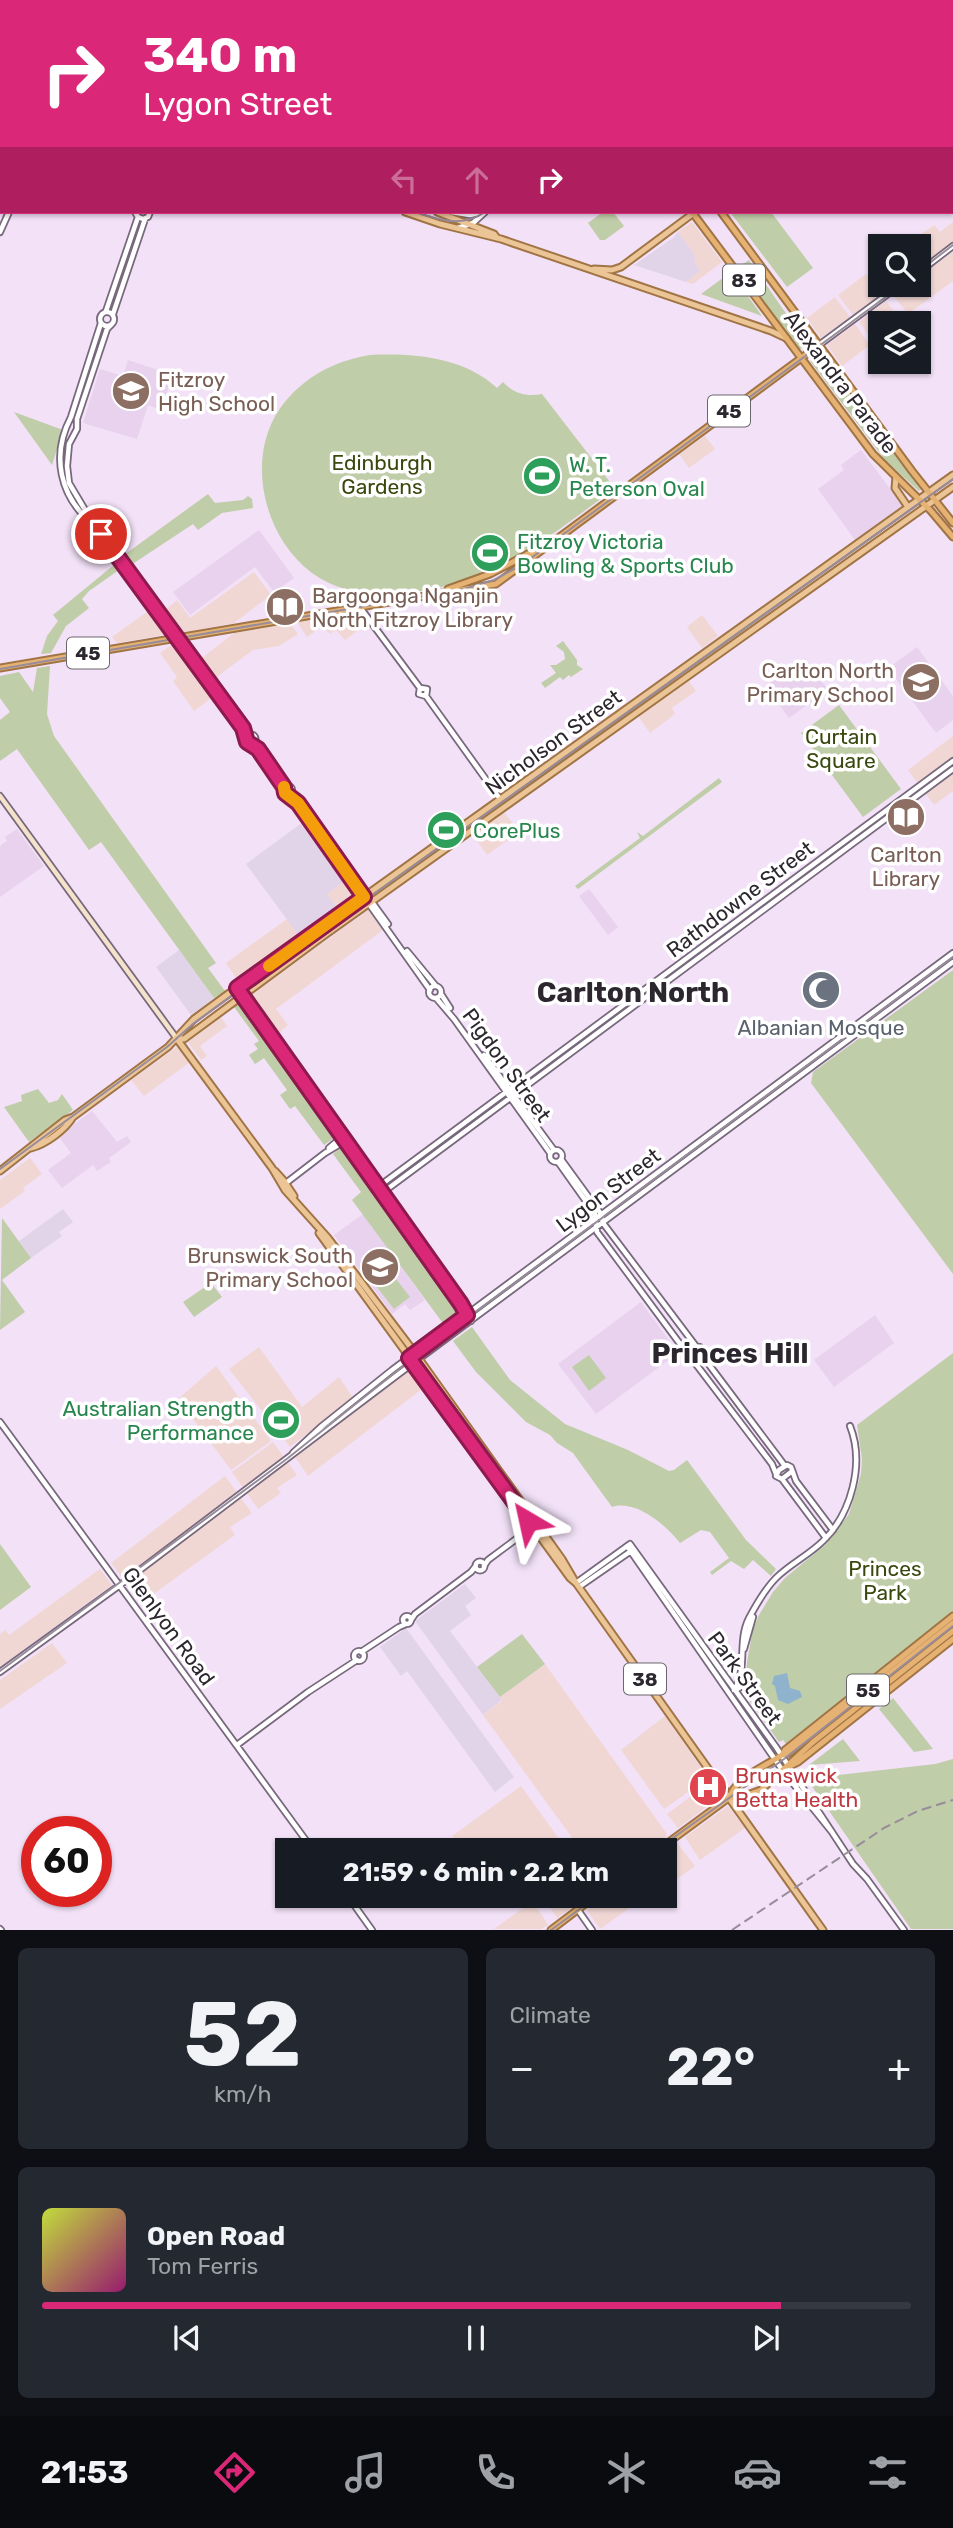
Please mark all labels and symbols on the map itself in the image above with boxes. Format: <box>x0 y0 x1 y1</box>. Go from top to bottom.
road number: 83 <box>723 264 765 296</box>
street label: Alexandra Parade <box>779 306 903 458</box>
place label: Fitzroy High School <box>158 367 275 416</box>
school or university icon: Fitzroy High School <box>110 370 152 412</box>
road number: 45 <box>708 396 750 426</box>
park label: Edinburgh Gardens <box>331 450 433 499</box>
place label: W. T. Peterson Oval <box>569 452 705 501</box>
sports icon: W. T. Peterson Oval <box>521 455 563 497</box>
pin <box>71 504 131 564</box>
place label: Fitzroy Victoria Bowling & Sports Club <box>517 529 734 578</box>
sports icon: Fitzroy Victoria Bowling & Sports Club <box>469 532 511 574</box>
place label: Bargoonga Nganjin North Fitzroy Library <box>312 583 513 632</box>
library icon: Bargoonga Nganjin North Fitzroy Library <box>264 586 306 628</box>
road number: 45 <box>67 638 109 668</box>
place label: Carlton North Primary School <box>746 658 894 707</box>
school or university icon: Carlton North Primary School <box>900 661 942 703</box>
street label: Nicholson Street <box>480 684 626 800</box>
park label: Curtain Square <box>805 724 877 773</box>
library icon: Carlton Library <box>885 796 927 838</box>
sports icon: CorePlus <box>425 809 467 851</box>
place label: CorePlus <box>473 818 561 843</box>
street label: Rathdowne Street <box>662 836 818 962</box>
place label: Carlton Library <box>870 842 942 891</box>
mosque icon: Albanian Mosque <box>800 969 842 1011</box>
district label: Carlton North <box>537 976 729 1009</box>
street label: Pigdon Street <box>457 1003 557 1127</box>
place label: Albanian Mosque <box>738 1015 904 1040</box>
street label: Lygon Street <box>551 1143 665 1237</box>
place label: Brunswick South Primary School <box>187 1243 353 1292</box>
school or university icon: Brunswick South Primary School <box>359 1246 401 1288</box>
district label: Princes Hill <box>651 1337 809 1370</box>
place label: Australian Strength Performance <box>62 1396 254 1445</box>
sports icon: Australian Strength Performance <box>260 1399 302 1441</box>
position arrow <box>491 1484 565 1558</box>
park label: Princes Park <box>848 1556 922 1605</box>
street label: Glenlyon Road <box>118 1562 220 1690</box>
street label: Park Street <box>703 1626 787 1730</box>
road number: 38 <box>624 1664 666 1694</box>
road number: 55 <box>847 1674 889 1706</box>
place label: Brunswick Betta Health <box>735 1763 858 1812</box>
hospital icon: Brunswick Betta Health <box>687 1766 729 1808</box>
speed limit sign: 60 <box>21 1816 112 1907</box>

